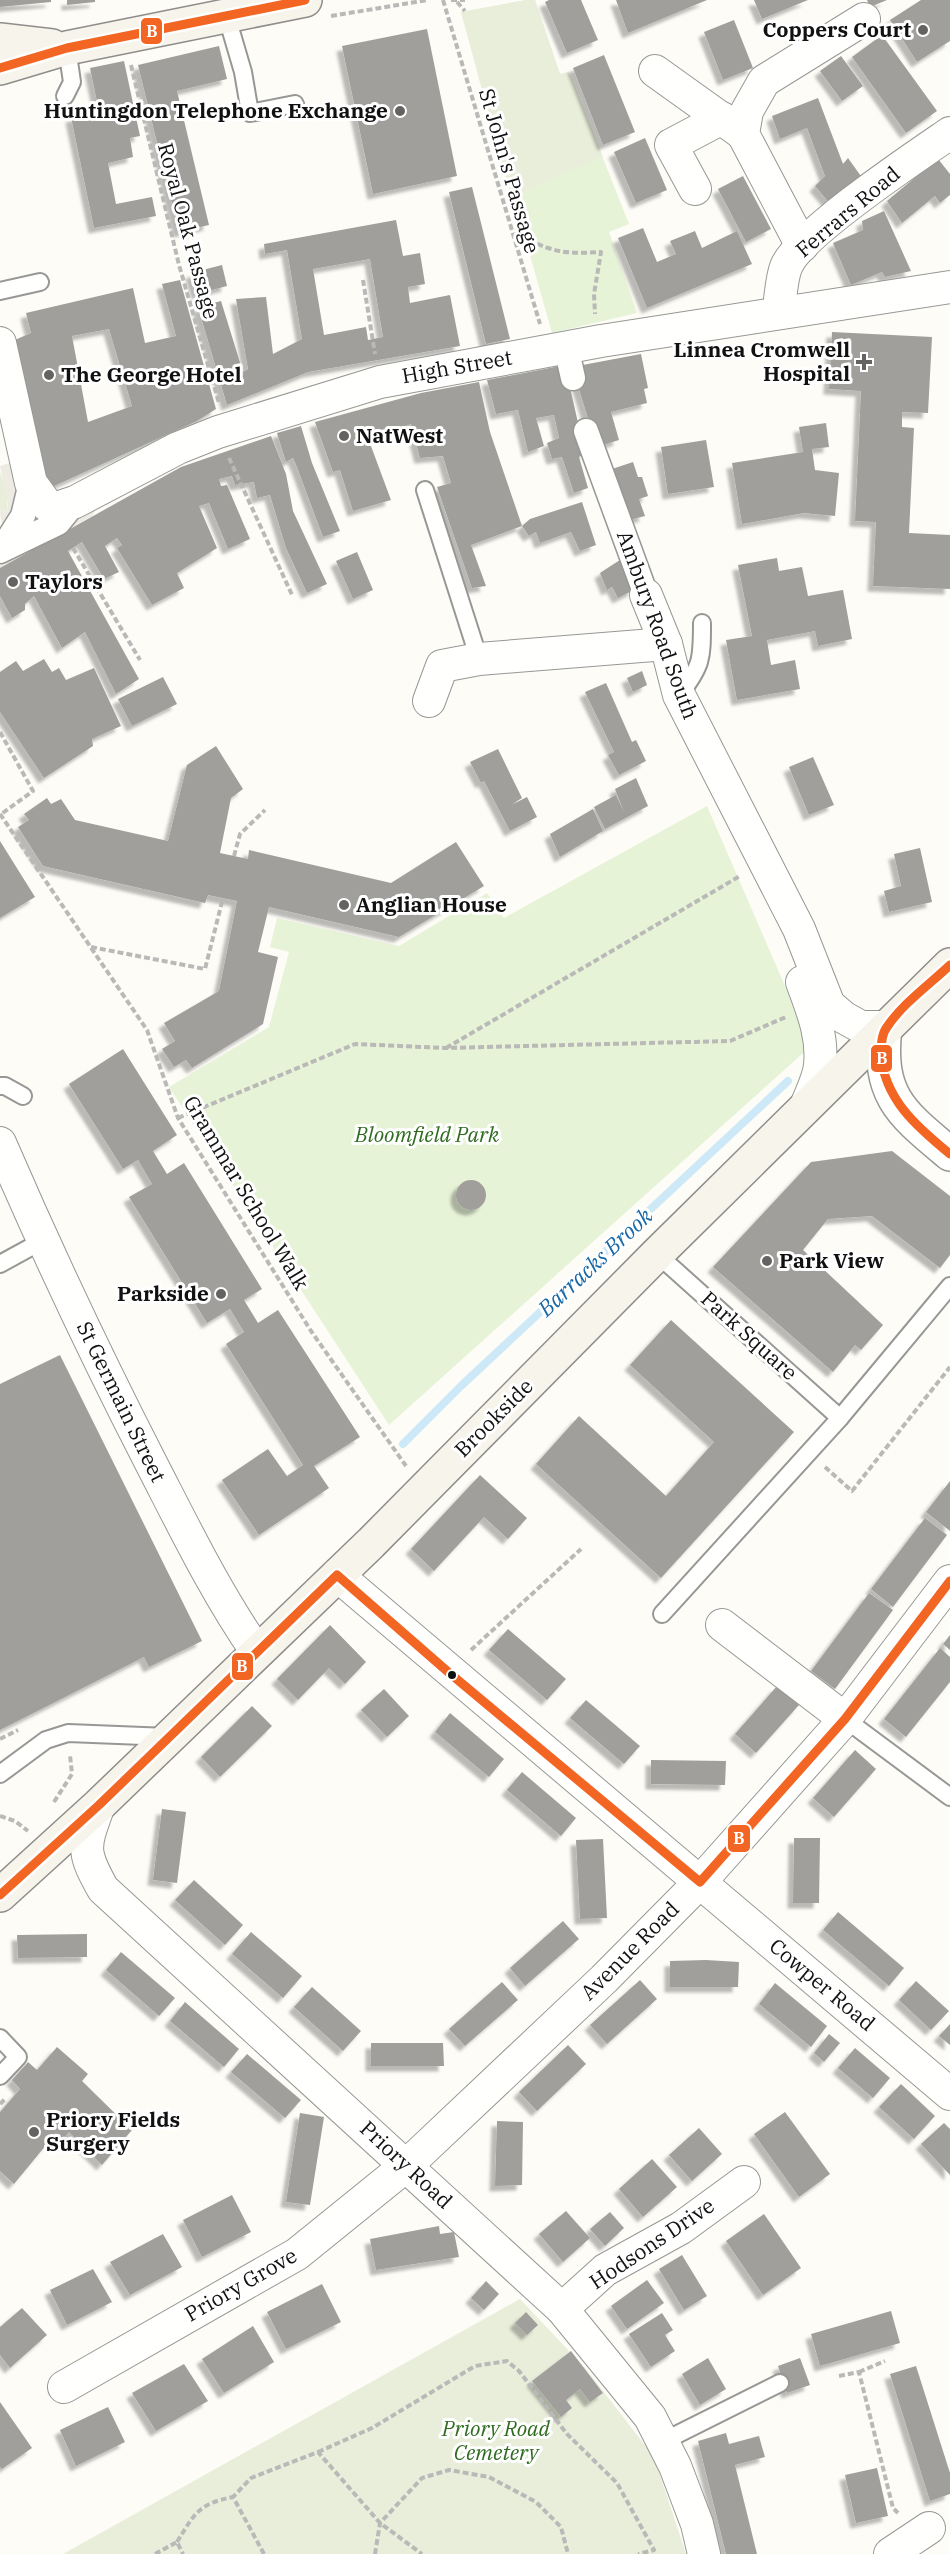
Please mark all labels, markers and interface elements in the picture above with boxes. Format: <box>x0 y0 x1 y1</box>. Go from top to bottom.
place label: Coppers Court <box>762 15 911 43</box>
line badge: B <box>140 17 163 45</box>
text: B <box>146 21 158 41</box>
marker: Coppers Court <box>916 23 930 37</box>
street label: St John's Passage <box>473 85 547 256</box>
place label: Huntingdon Telephone Exchange <box>44 96 388 124</box>
marker: Huntingdon Telephone Exchange <box>393 104 407 118</box>
street label: Royal Oak Passage <box>152 140 226 322</box>
street label: Ferrars Road <box>789 159 906 263</box>
place label: Linnea Cromwell Hospital <box>674 335 850 387</box>
street label: High Street <box>399 343 514 389</box>
marker: Linnea Cromwell Hospital <box>855 353 873 371</box>
place label: The George Hotel <box>61 360 242 388</box>
marker: The George Hotel <box>42 368 56 382</box>
place label: NatWest <box>356 421 443 449</box>
marker: NatWest <box>337 429 351 443</box>
street label: Ambury Road South <box>611 527 705 723</box>
place label: Taylors <box>25 567 103 595</box>
marker: Taylors <box>6 575 20 589</box>
place label: Anglian House <box>356 890 507 918</box>
marker: Anglian House <box>337 898 351 912</box>
line badge: B <box>870 1044 893 1073</box>
text: B <box>876 1048 888 1068</box>
street label: Grammar School Walk <box>178 1090 316 1295</box>
park label: Bloomfield Park <box>354 1120 500 1148</box>
water label: Barracks Brook <box>530 1201 658 1323</box>
place label: Park View <box>779 1246 884 1274</box>
marker: Park View <box>760 1254 774 1268</box>
place label: Parkside <box>117 1279 209 1307</box>
street label: Park Square <box>695 1284 804 1386</box>
marker: Parkside <box>214 1287 228 1301</box>
street label: St Germain Street <box>71 1316 173 1487</box>
street label: Brookside <box>448 1372 539 1463</box>
line badge: B <box>231 1652 254 1681</box>
text: B <box>236 1656 248 1676</box>
unlabelled marker <box>446 1669 458 1681</box>
line badge: B <box>727 1824 751 1853</box>
text: B <box>733 1828 745 1848</box>
street label: Avenue Road <box>574 1895 685 2006</box>
street label: Cowper Road <box>764 1932 882 2037</box>
place label: Priory Fields Surgery <box>46 2105 180 2157</box>
street label: Priory Road <box>354 2114 459 2214</box>
marker: Priory Fields Surgery <box>27 2125 41 2139</box>
street label: Hodsons Drive <box>584 2191 719 2295</box>
street label: Priory Grove <box>179 2241 302 2328</box>
park label: Priory Road Cemetery <box>441 2414 551 2466</box>

